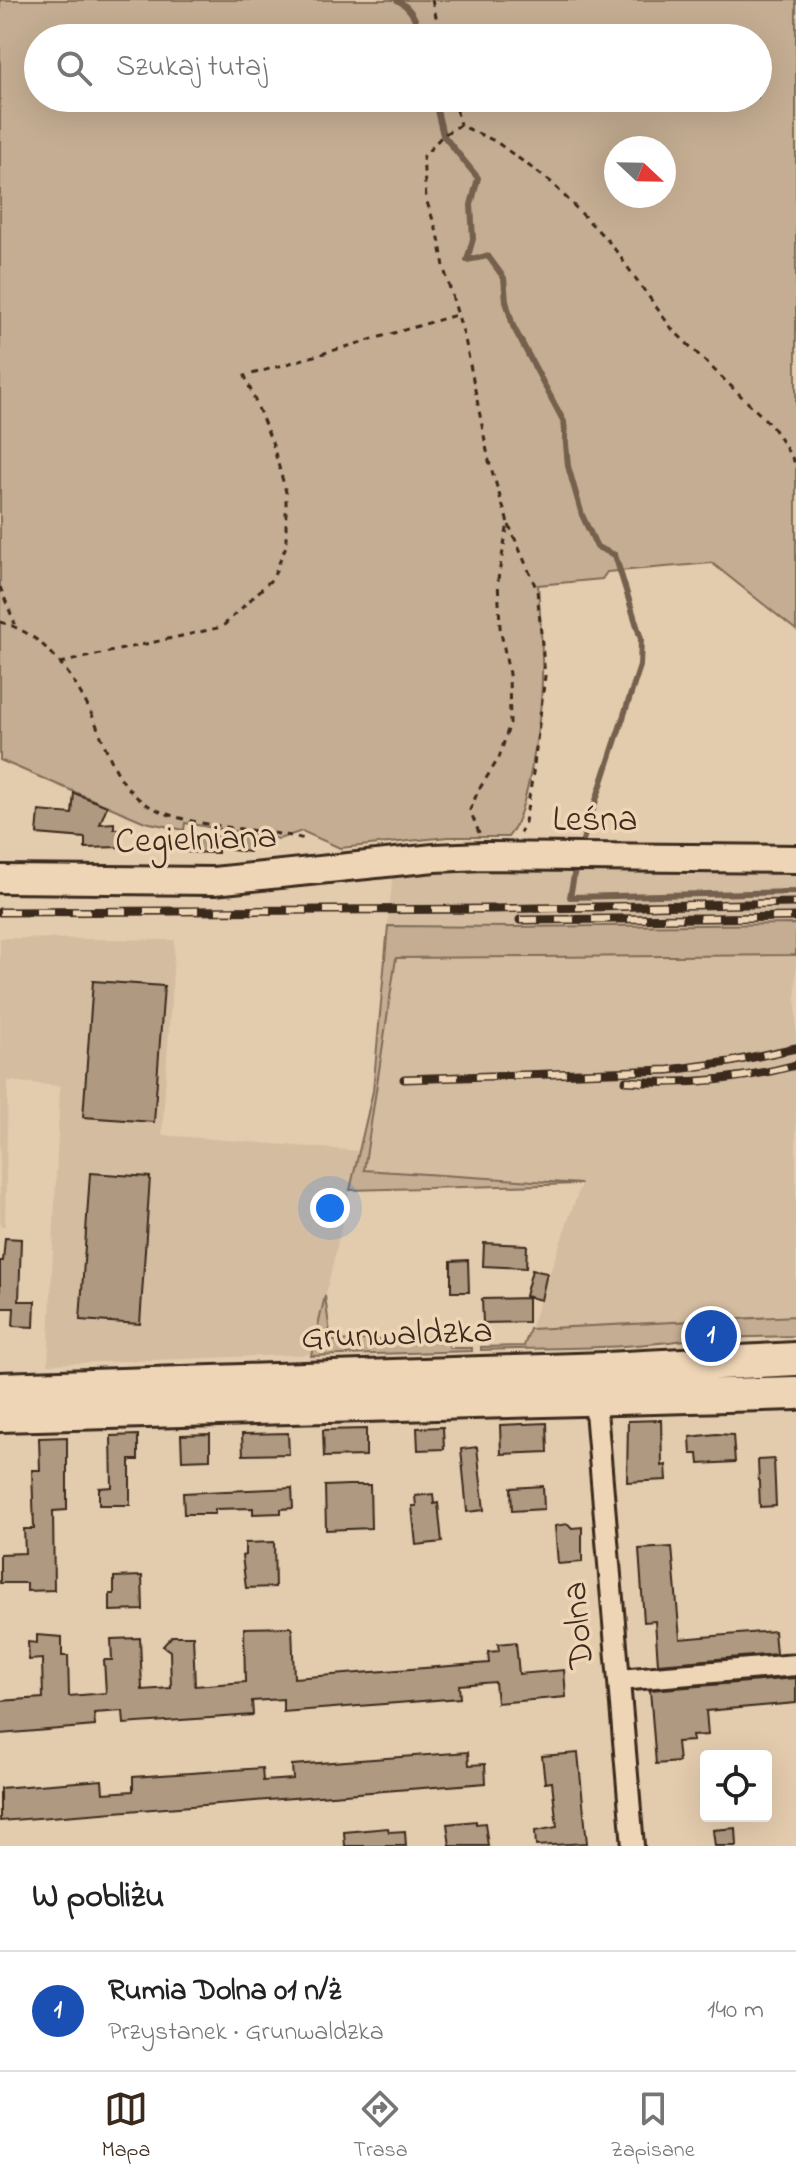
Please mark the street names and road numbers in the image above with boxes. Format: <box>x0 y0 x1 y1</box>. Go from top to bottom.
street label: Leśna <box>553 795 637 848</box>
street label: Cegielniana <box>114 812 278 870</box>
street label: Grunwaldzka <box>300 1306 494 1366</box>
street label: Dolna <box>550 1579 610 1672</box>

